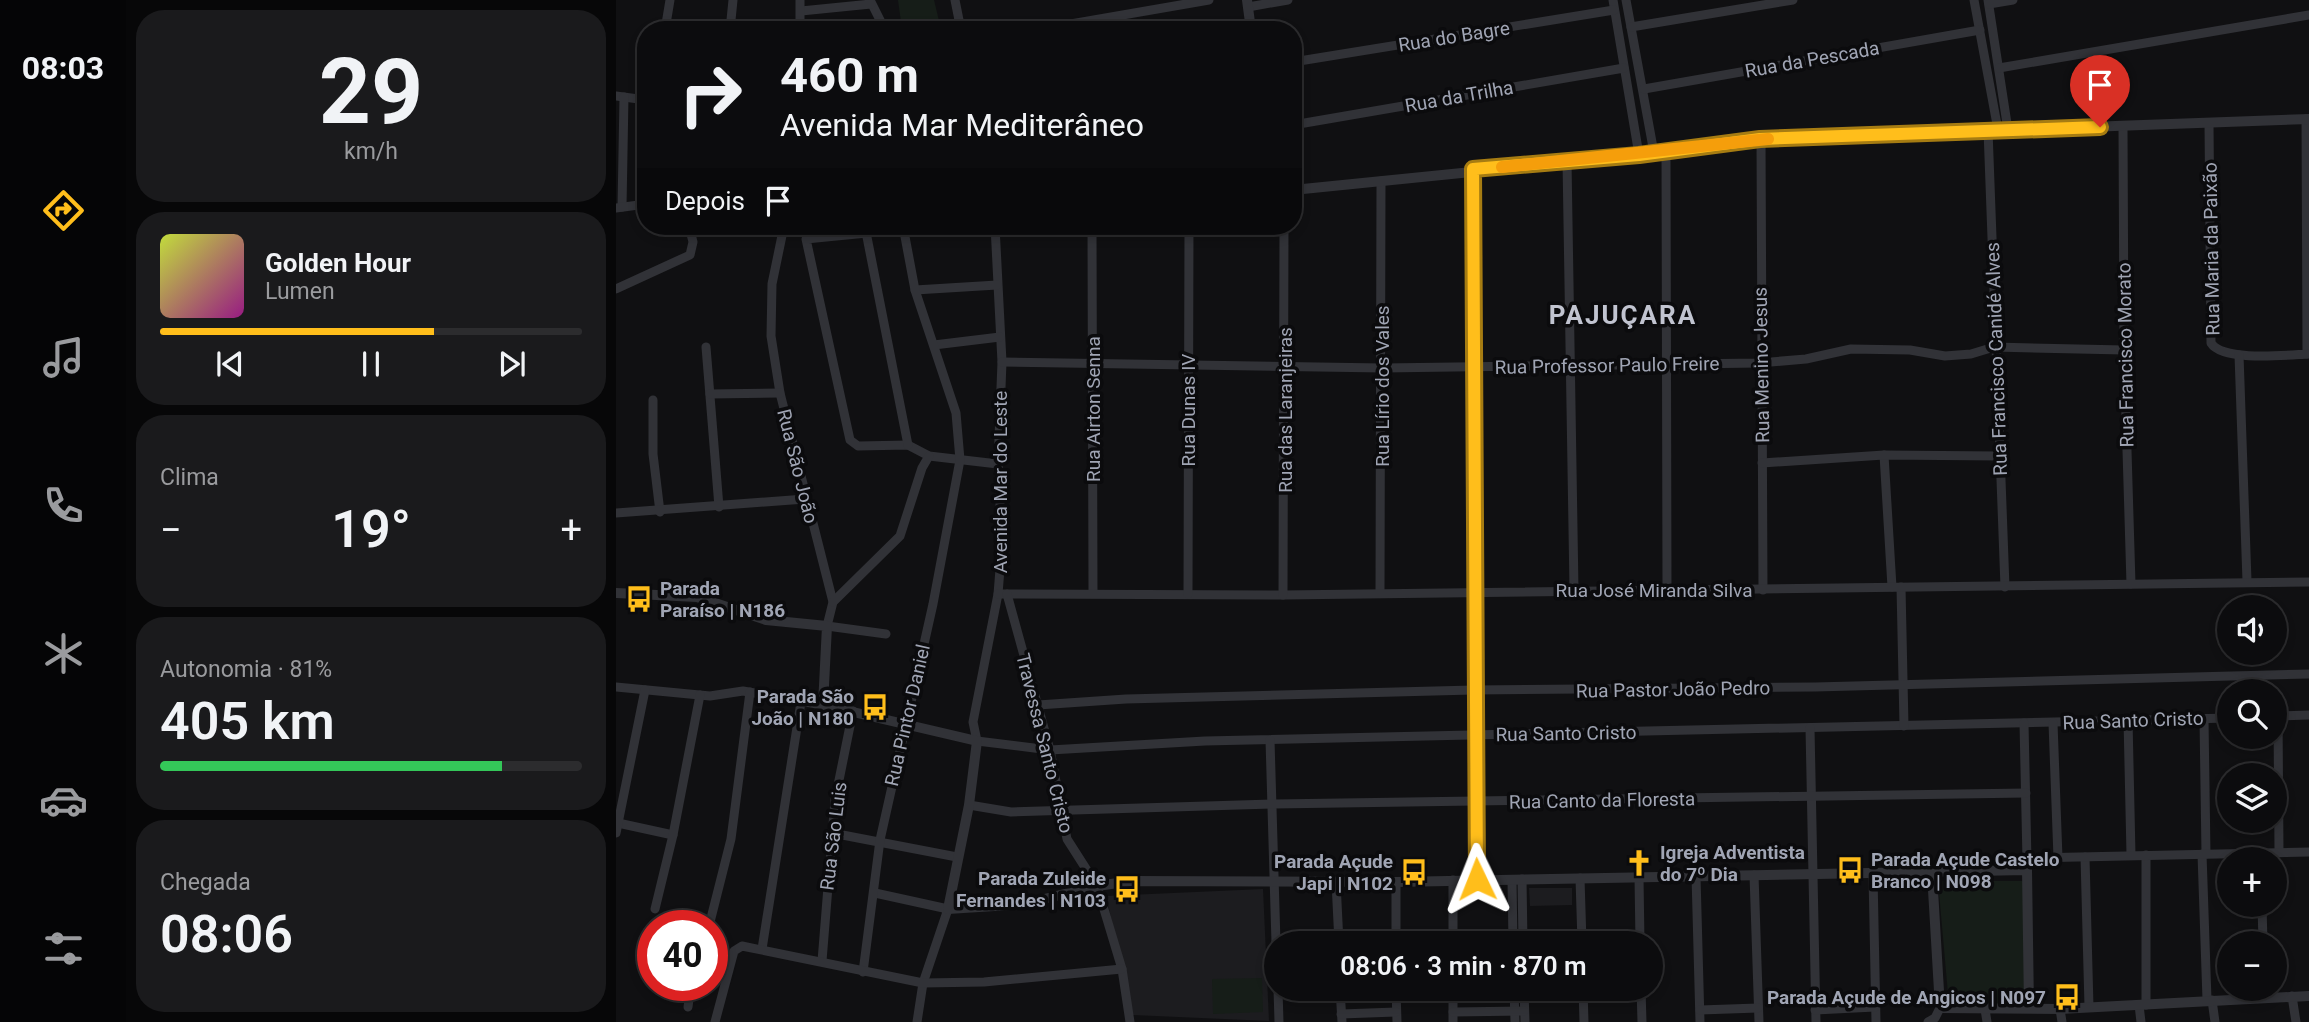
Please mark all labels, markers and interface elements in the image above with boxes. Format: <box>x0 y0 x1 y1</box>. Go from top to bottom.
street label: Rua do Bagre <box>1397 16 1512 57</box>
street label: Rua da Pescada <box>1743 36 1881 83</box>
text: 29 <box>319 39 423 145</box>
text: 460 m <box>780 47 919 104</box>
text: 08:03 <box>22 49 104 87</box>
icon: right <box>665 49 756 140</box>
pin <box>2070 55 2130 127</box>
icon: arrive <box>2081 66 2119 104</box>
street label: Rua da Trilha <box>1403 76 1515 117</box>
text: Avenida Mar Mediterâneo <box>780 106 1144 144</box>
text: km/h <box>344 138 398 165</box>
street label: Rua Maria da Paixão <box>2198 162 2225 336</box>
icon: arrive <box>759 182 797 220</box>
icon: directions <box>39 186 88 235</box>
text: Depois <box>665 186 745 216</box>
street label: Rua Francisco Canidé Alves <box>1981 242 2012 476</box>
text: Golden Hour <box>265 248 411 278</box>
street label: Rua Francisco Morato <box>2112 262 2139 448</box>
text: Lumen <box>265 278 335 305</box>
street label: Rua Menino Jesus <box>1749 287 1774 443</box>
district label: PAJUÇARA <box>1549 300 1697 330</box>
street label: Rua Lírio dos Vales <box>1371 305 1394 467</box>
street label: Rua das Laranjeiras <box>1274 327 1297 493</box>
icon: music <box>39 333 88 382</box>
street label: Rua Airton Senna <box>1082 336 1105 482</box>
icon: previous <box>211 345 249 383</box>
icon: pause <box>352 345 390 383</box>
icon: next <box>493 345 531 383</box>
street label: Rua Professor Paulo Freire <box>1494 352 1720 379</box>
street label: Rua Dunas IV <box>1177 354 1200 466</box>
street label: Avenida Mar do Leste <box>989 391 1012 573</box>
street label: Rua São João <box>772 407 823 526</box>
text: Clima <box>160 464 219 491</box>
icon: phone <box>39 481 88 530</box>
text: 19° <box>331 499 411 560</box>
text: − <box>160 508 182 552</box>
text: + <box>560 508 582 552</box>
place label: Parada Paraíso | N186 <box>660 577 785 622</box>
street label: Rua José Miranda Silva <box>1556 579 1752 602</box>
bus stop icon: Parada Paraíso | N186 <box>624 584 654 614</box>
map controls <box>2217 595 2287 1001</box>
button: sound <box>2217 595 2287 665</box>
icon: climate <box>39 629 88 678</box>
street label: Rua Pintor Daniel <box>880 642 935 788</box>
street label: Travessa Santo Cristo <box>1011 651 1078 835</box>
text: Autonomia · 81% <box>160 656 332 683</box>
street label: Rua Pastor João Pedro <box>1576 676 1770 703</box>
button: search <box>2217 679 2287 749</box>
place label: Parada São João | N180 <box>751 685 854 730</box>
text: 405 km <box>160 691 335 752</box>
bus stop icon: Parada São João | N180 <box>860 692 890 722</box>
street label: Rua Santo Cristo <box>2062 707 2204 734</box>
street label: Rua Santo Cristo <box>1495 721 1637 746</box>
button: layers <box>2217 763 2287 833</box>
icon: car <box>39 776 88 825</box>
street label: Rua São Luis <box>815 781 852 892</box>
street label: Rua Canto da Floresta <box>1509 787 1695 814</box>
place label: Igreja Adventista do 7º Dia <box>1660 841 1805 886</box>
position arrow <box>1440 842 1514 916</box>
button: + <box>2217 847 2287 917</box>
church icon: Igreja Adventista do 7º Dia <box>1624 848 1654 878</box>
place label: Parada Açude Castelo Branco | N098 <box>1871 848 2060 893</box>
place label: Parada Açude Japi | N102 <box>1274 850 1393 895</box>
bus stop icon: Parada Açude Castelo Branco | N098 <box>1835 855 1865 885</box>
bus stop icon: Parada Açude Japi | N102 <box>1399 857 1429 887</box>
place label: Parada Zuleide Fernandes | N103 <box>956 867 1106 912</box>
text: Chegada <box>160 869 251 896</box>
bus stop icon: Parada Zuleide Fernandes | N103 <box>1112 874 1142 904</box>
text: 08:06 <box>160 904 293 965</box>
speed limit sign: 40 <box>637 910 728 1001</box>
icon: filters <box>39 924 88 973</box>
button: − <box>2217 931 2287 1001</box>
text: 08:06 · 3 min · 870 m <box>1340 951 1587 981</box>
bus stop icon: Parada Açude de Angicos | N097 <box>2052 982 2082 1012</box>
place label: Parada Açude de Angicos | N097 <box>1767 986 2046 1009</box>

